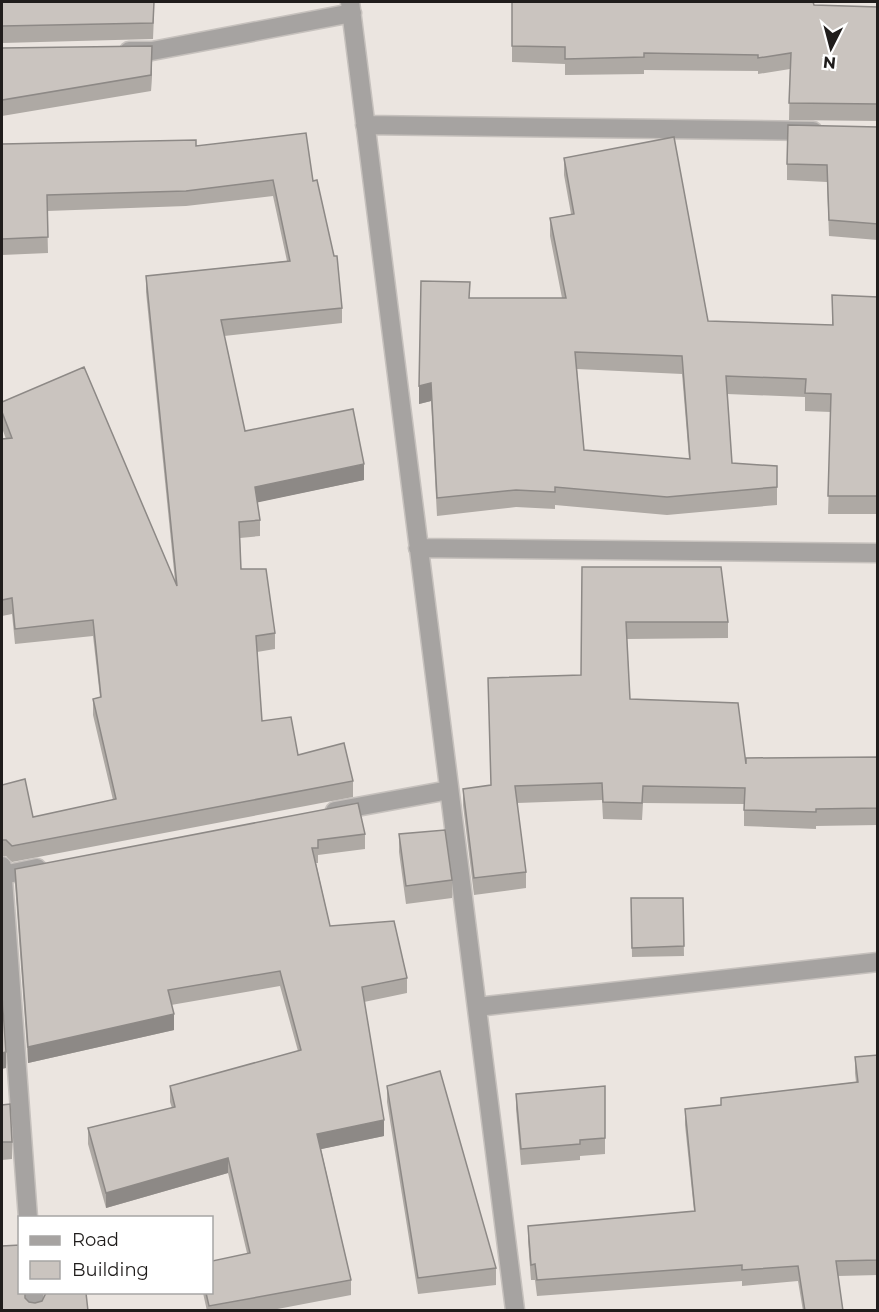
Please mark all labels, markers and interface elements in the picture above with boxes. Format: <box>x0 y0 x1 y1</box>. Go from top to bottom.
north arrow <box>801 18 861 78</box>
text: N <box>822 52 837 73</box>
legend <box>18 1216 213 1294</box>
text: Road <box>72 1229 119 1251</box>
text: Building <box>72 1259 149 1281</box>

